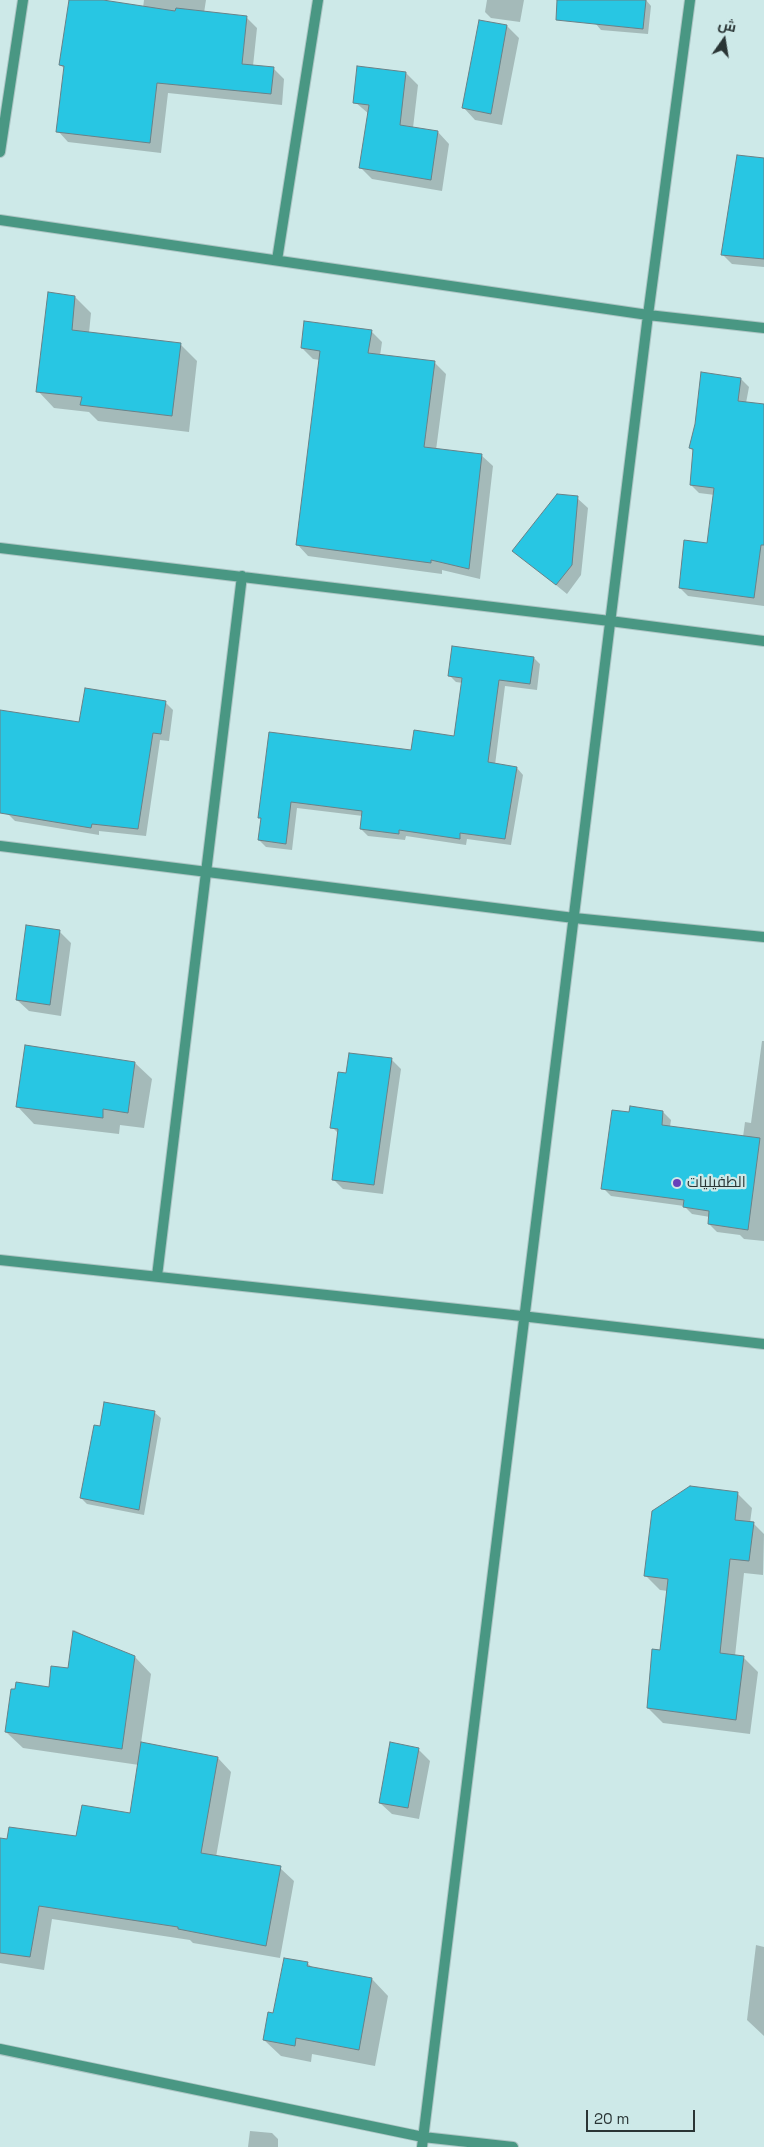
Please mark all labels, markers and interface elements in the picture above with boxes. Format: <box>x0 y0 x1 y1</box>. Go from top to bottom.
north arrow <box>699 15 749 65</box>
text: ش <box>717 15 738 36</box>
place label: الطفيليات <box>687 1174 746 1192</box>
marker: الطفيليات <box>671 1177 683 1189</box>
scale bar <box>589 2100 698 2132</box>
text: 20 m <box>594 2109 629 2128</box>

